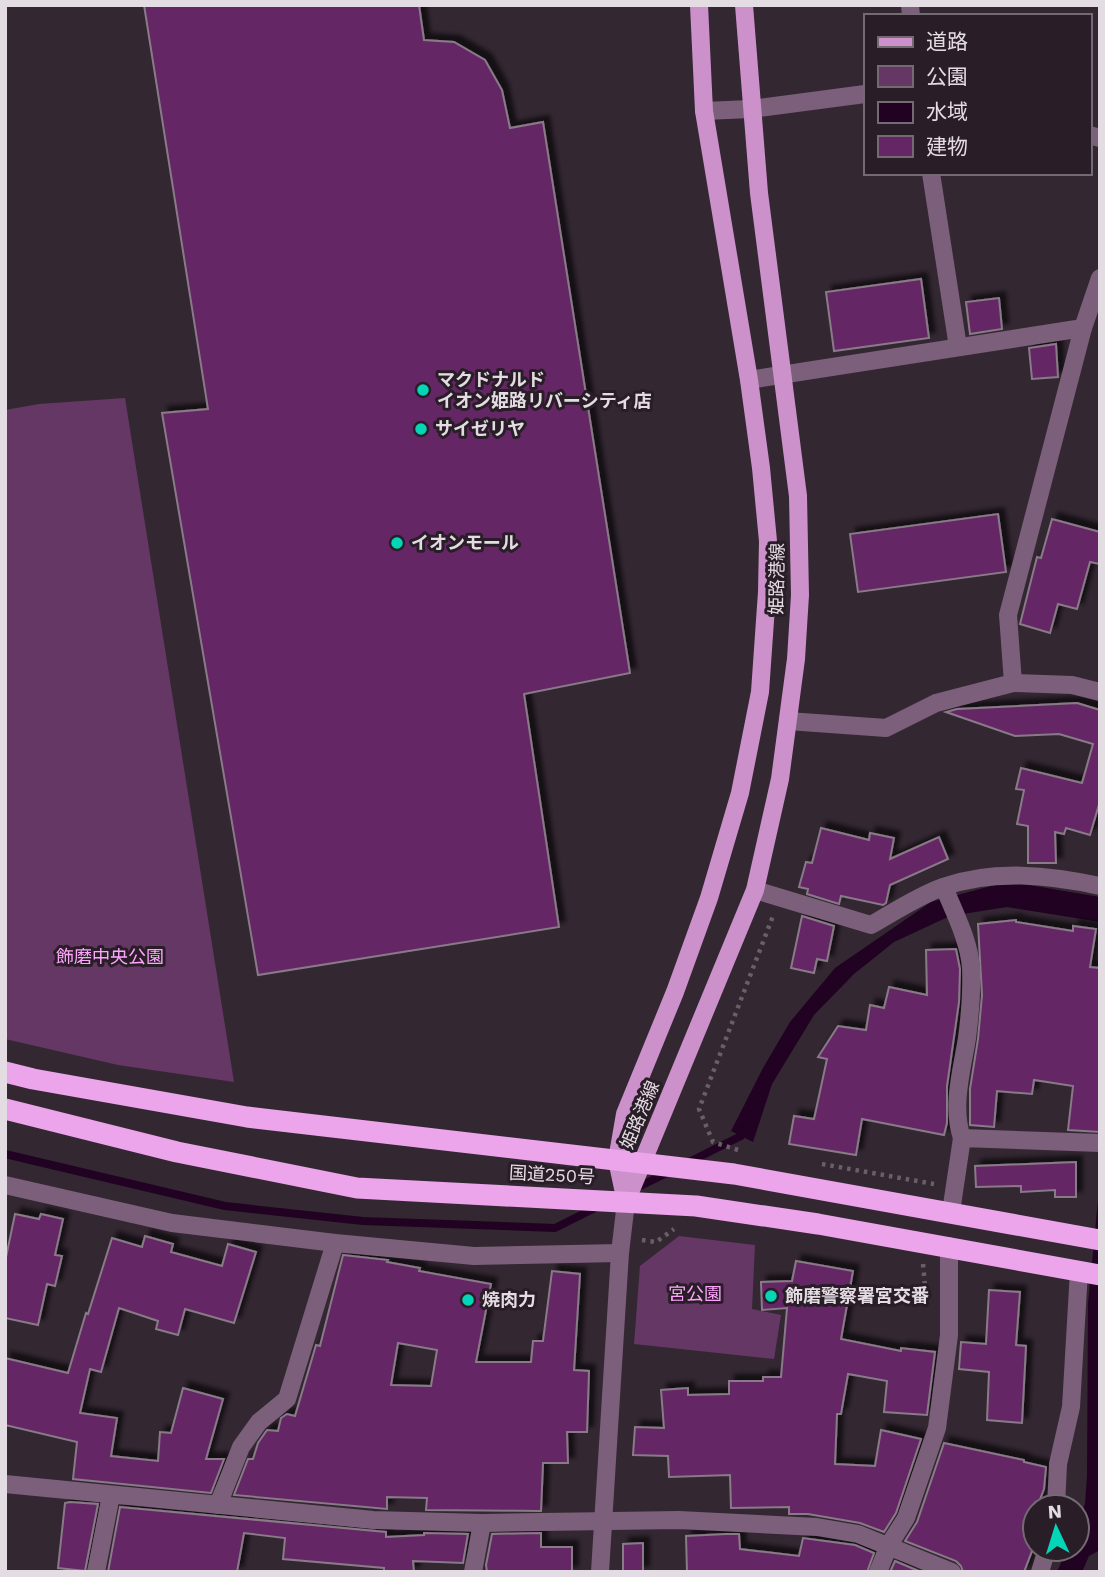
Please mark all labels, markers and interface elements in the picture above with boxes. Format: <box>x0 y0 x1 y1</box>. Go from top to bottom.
legend <box>864 14 1091 175</box>
text: 道路 <box>926 29 968 54</box>
text: 公園 <box>926 64 968 89</box>
text: 水域 <box>926 99 968 124</box>
text: 建物 <box>926 134 968 159</box>
place label: マクドナルド イオン姫路リバーシティ店 <box>437 369 652 411</box>
marker: マクドナルド イオン姫路リバーシティ店 <box>415 382 431 398</box>
place label: サイゼリヤ <box>435 418 525 439</box>
marker: サイゼリヤ <box>413 421 429 437</box>
place label: イオンモール <box>411 532 519 553</box>
marker: イオンモール <box>389 535 405 551</box>
street label: 姫路港線 <box>765 543 788 615</box>
park label: 飾磨中央公園 <box>56 946 164 967</box>
street label: 姫路港線 <box>616 1078 663 1152</box>
street label: 国道250号 <box>508 1162 596 1187</box>
park label: 宮公園 <box>668 1283 722 1304</box>
place label: 飾磨警察署宮交番 <box>785 1285 929 1306</box>
marker: 飾磨警察署宮交番 <box>763 1288 779 1304</box>
place label: 焼肉力 <box>482 1289 536 1310</box>
marker: 焼肉力 <box>460 1292 476 1308</box>
north arrow <box>1021 1493 1091 1563</box>
text: N <box>1047 1500 1063 1524</box>

